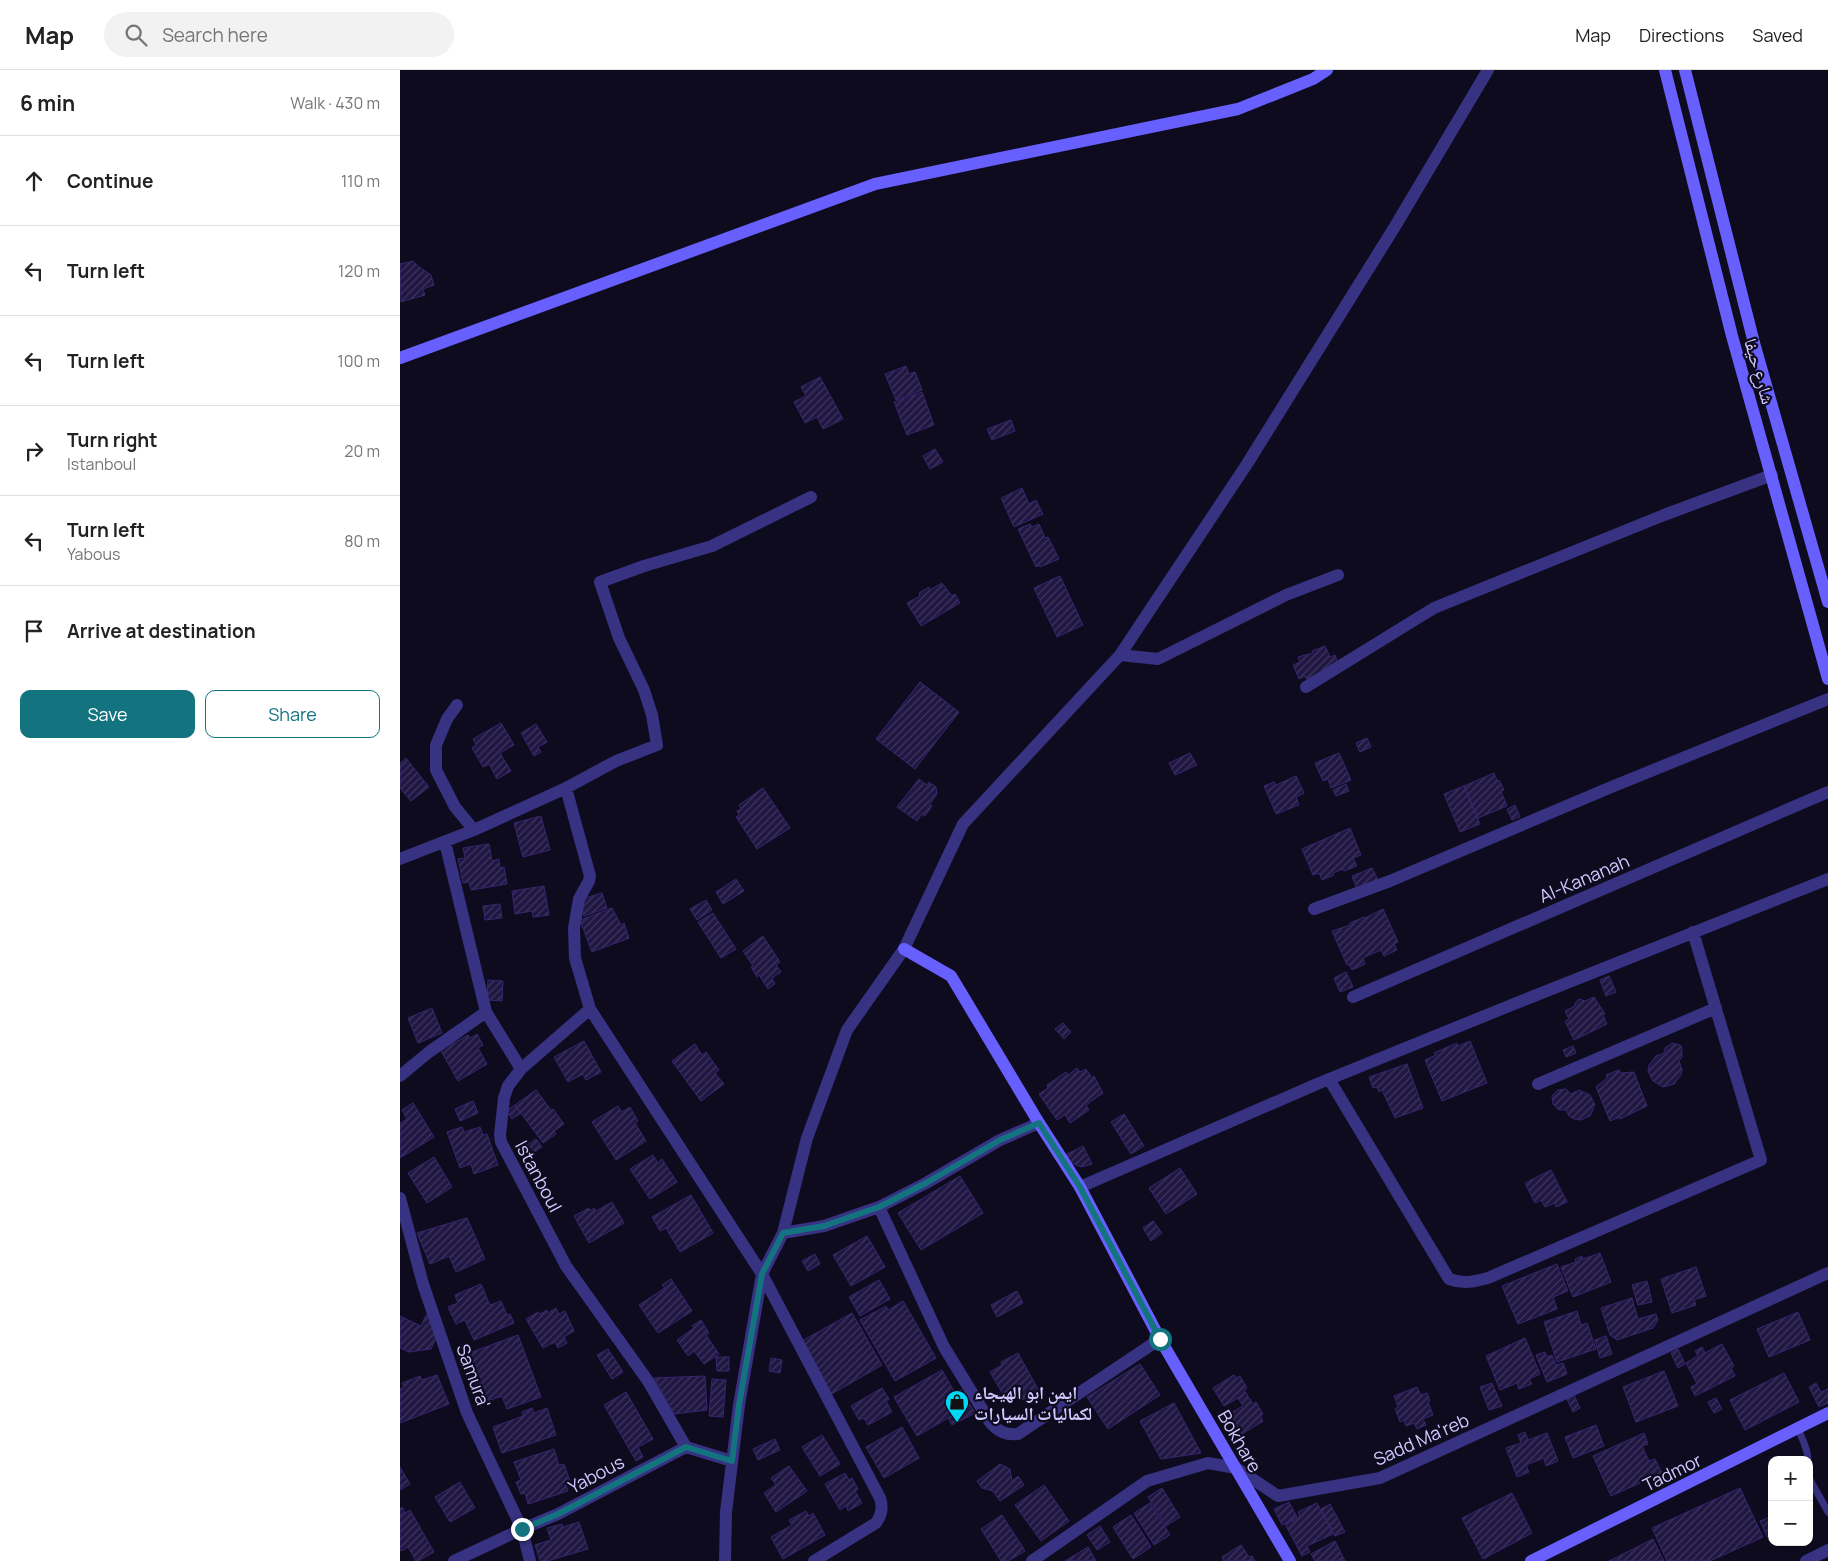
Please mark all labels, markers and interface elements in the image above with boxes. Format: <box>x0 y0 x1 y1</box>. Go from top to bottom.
search box <box>104 12 454 57</box>
text: Map <box>25 18 74 51</box>
icon: search <box>122 21 150 49</box>
text: Search here <box>162 22 268 48</box>
text: Map <box>1575 23 1611 47</box>
text: Directions <box>1639 23 1724 47</box>
text: Saved <box>1752 23 1803 47</box>
text: 6 min <box>20 89 75 117</box>
text: Walk · 430 m <box>290 92 380 114</box>
icon: ahead <box>20 167 48 195</box>
text: Continue <box>67 168 153 194</box>
text: 110 m <box>341 170 380 192</box>
icon: left <box>20 257 48 285</box>
text: Turn left <box>67 258 145 284</box>
text: 120 m <box>338 260 380 282</box>
street label: شارع حيفا <box>1739 335 1781 407</box>
icon: left <box>20 347 48 375</box>
text: Turn left <box>67 348 145 374</box>
text: 100 m <box>337 350 380 372</box>
text: Turn right <box>67 427 157 453</box>
icon: right <box>20 437 48 465</box>
text: 20 m <box>344 440 380 462</box>
text: Istanboul <box>67 453 136 475</box>
text: Turn left <box>67 517 145 543</box>
icon: left <box>20 527 48 555</box>
text: 80 m <box>344 530 380 552</box>
text: Yabous <box>67 543 120 565</box>
icon: arrive <box>20 617 48 645</box>
text: Arrive at destination <box>67 618 256 644</box>
button: Save <box>20 690 195 738</box>
button: Share <box>205 690 380 738</box>
street label: Al-Kananah <box>1535 848 1633 908</box>
street label: Istanboul <box>510 1136 568 1216</box>
route start <box>1149 1328 1172 1351</box>
street label: Samura' <box>451 1341 497 1411</box>
place label: ايمن ابو الهيجاء لكماليات السيارات <box>974 1380 1092 1425</box>
shop icon: ايمن ابو الهيجاء لكماليات السيارات <box>944 1389 970 1423</box>
street label: Bokhare <box>1213 1405 1267 1477</box>
street label: Sadd Ma'reb <box>1369 1407 1473 1471</box>
street label: Tadmor <box>1639 1447 1706 1496</box>
street label: Yabous <box>564 1449 628 1499</box>
map controls <box>1768 1456 1813 1546</box>
button: + <box>1768 1456 1813 1501</box>
button: − <box>1768 1501 1813 1546</box>
route end <box>511 1518 534 1541</box>

